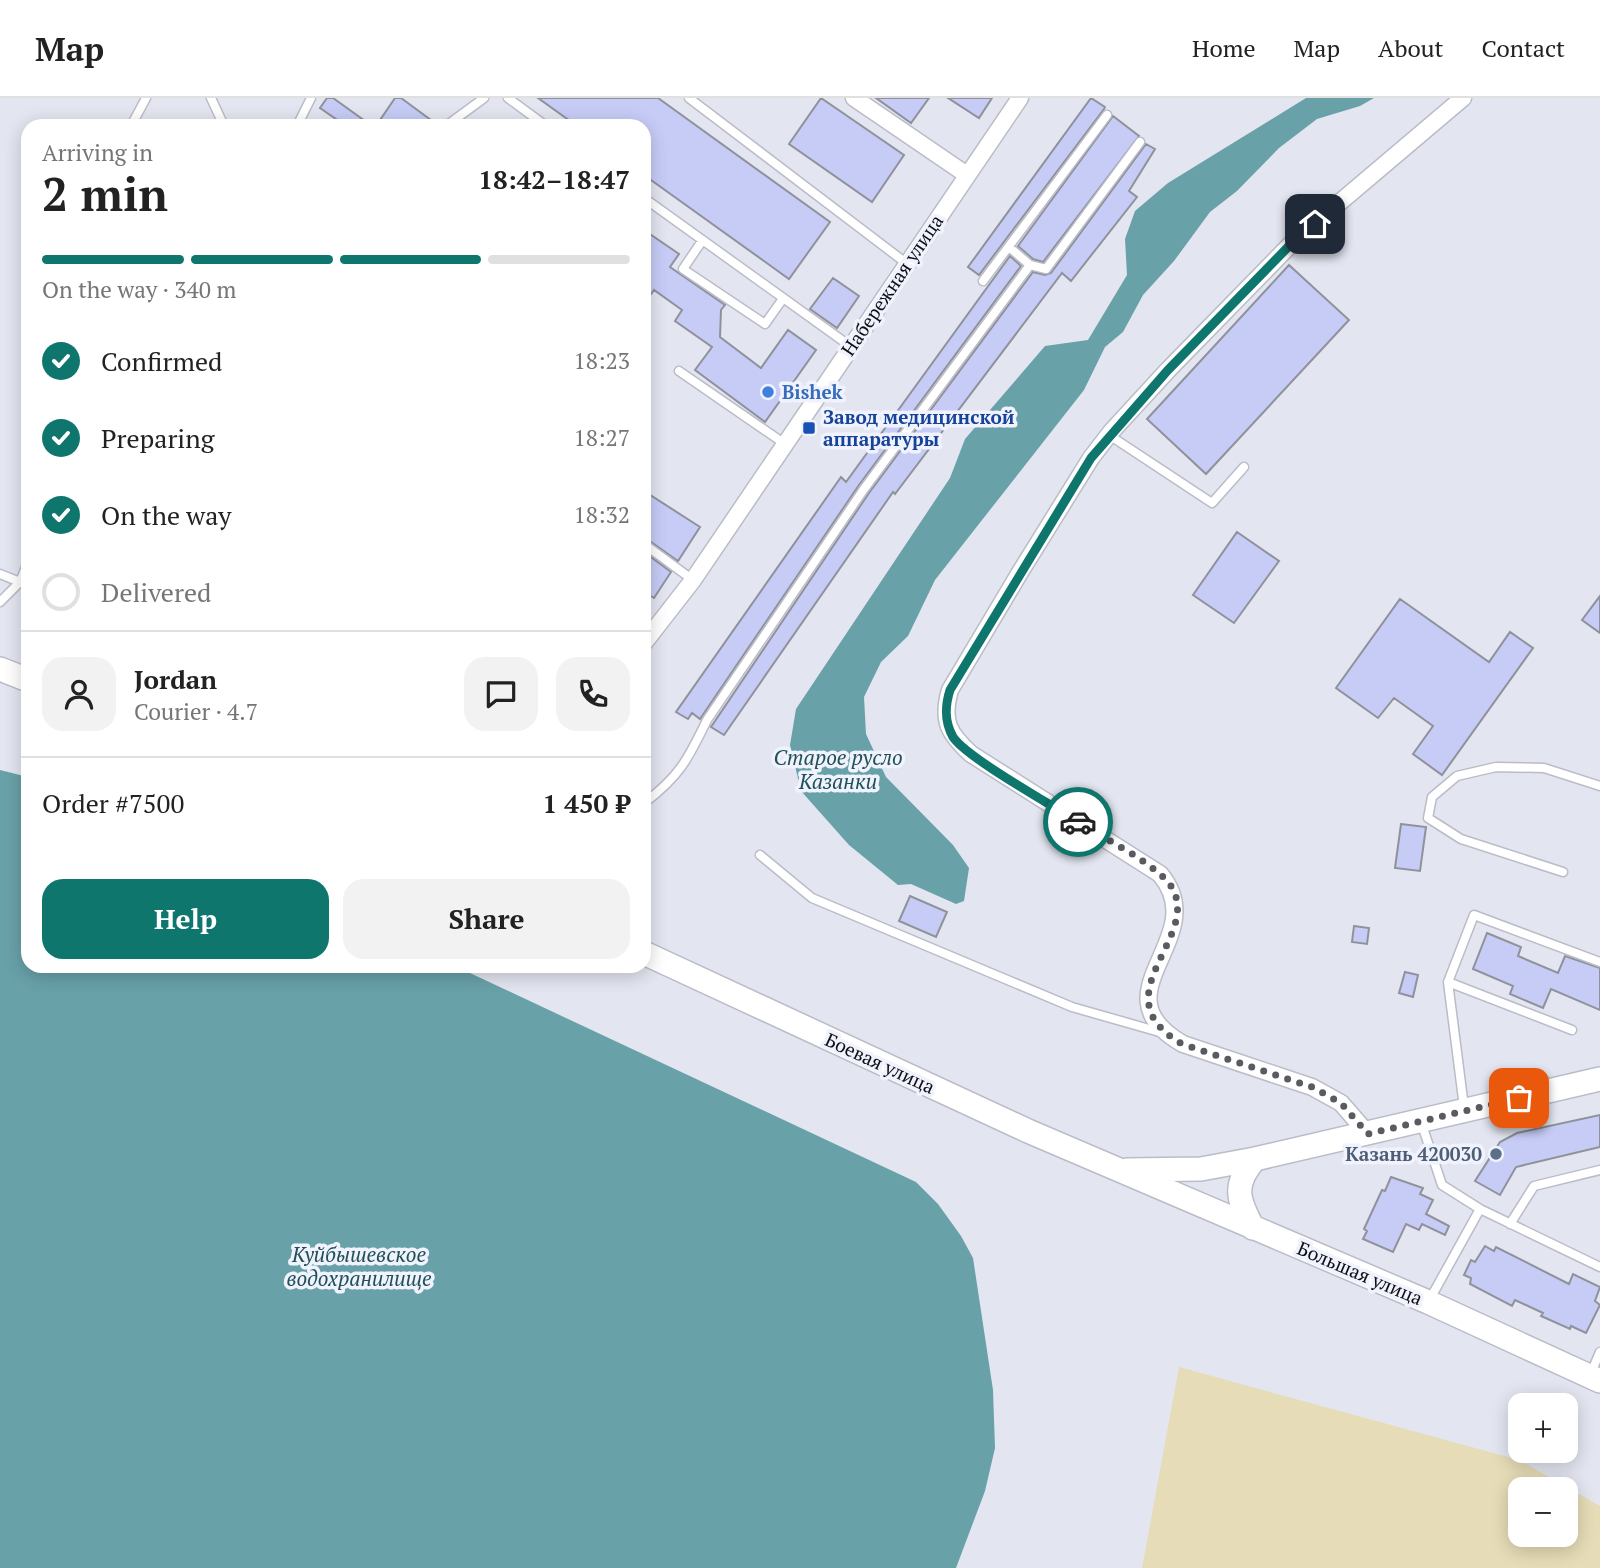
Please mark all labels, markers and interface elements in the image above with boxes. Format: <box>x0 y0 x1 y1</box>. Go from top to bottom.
text: Map <box>35 27 104 70</box>
text: Home <box>1192 32 1256 64</box>
text: Map <box>1294 32 1340 64</box>
text: About <box>1378 32 1444 64</box>
text: Contact <box>1482 32 1565 64</box>
text: Arriving in <box>42 137 153 168</box>
text: 18:42–18:47 <box>478 162 630 196</box>
text: 2 min <box>42 163 168 224</box>
pin <box>1285 194 1345 254</box>
icon: home <box>1296 205 1334 243</box>
street label: Набережная улица <box>835 209 948 360</box>
text: On the way · 340 m <box>42 274 236 305</box>
icon: check <box>42 342 80 380</box>
text: Confirmed <box>101 344 222 378</box>
text: 18:23 <box>573 345 630 376</box>
place label: Bishek <box>782 379 844 404</box>
marker: Bishek <box>760 384 776 400</box>
place label: Завод медицинской аппаратуры <box>823 404 1015 451</box>
icon: check <box>42 419 80 457</box>
marker: Завод медицинской аппаратуры <box>801 420 817 436</box>
text: Preparing <box>101 421 214 455</box>
text: 18:27 <box>573 422 630 453</box>
icon: check <box>42 496 80 534</box>
text: On the way <box>101 498 232 532</box>
text: 18:32 <box>573 499 630 530</box>
text: Delivered <box>101 575 211 609</box>
button: person <box>42 657 116 731</box>
button: chat <box>464 657 538 731</box>
button: phone <box>556 657 630 731</box>
text: Jordan <box>134 662 217 696</box>
text: Courier · 4.7 <box>134 696 258 727</box>
water label: Старое русло Казанки <box>773 743 903 795</box>
text: Order #7500 <box>42 786 184 820</box>
text: 1 450 ₽ <box>543 786 630 820</box>
courier <box>1043 787 1113 857</box>
icon: car <box>1059 803 1097 841</box>
button: Help <box>42 879 329 959</box>
button: Share <box>343 879 630 959</box>
street label: Боевая улица <box>821 1026 939 1099</box>
pin <box>1489 1068 1549 1128</box>
icon: bag <box>1500 1079 1538 1117</box>
place label: Казань 420030 <box>1345 1141 1482 1166</box>
marker: Казань 420030 <box>1488 1146 1504 1162</box>
street label: Большая улица <box>1294 1235 1427 1310</box>
water label: Куйбышевское водохранилище <box>286 1240 432 1292</box>
map controls <box>1508 1393 1578 1547</box>
button: + <box>1508 1393 1578 1463</box>
button: − <box>1508 1477 1578 1547</box>

